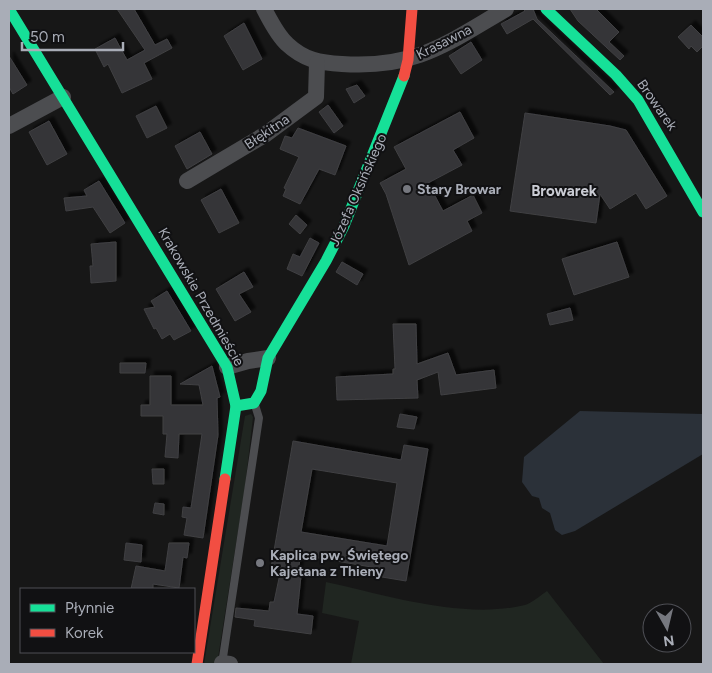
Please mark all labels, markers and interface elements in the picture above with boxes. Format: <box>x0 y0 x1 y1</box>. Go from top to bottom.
scale bar <box>22 20 124 52</box>
street label: Krasawna <box>413 21 475 63</box>
text: 50 m <box>30 28 65 46</box>
street label: Browarek <box>633 76 681 134</box>
street label: Błękitna <box>241 111 293 153</box>
street label: Józefa Oksińskiego <box>326 131 390 249</box>
place label: Stary Browar <box>417 181 502 198</box>
district label: Browarek <box>531 182 597 200</box>
marker: Stary Browar <box>401 183 413 195</box>
street label: Krakowskie Przedmieście <box>154 225 248 370</box>
place label: Kaplica pw. Świętego Kajetana z Thieny <box>270 547 408 580</box>
marker: Kaplica pw. Świętego Kajetana z Thieny <box>254 557 266 569</box>
legend <box>20 588 195 653</box>
text: Płynnie <box>65 599 114 617</box>
north arrow <box>642 603 692 653</box>
text: Korek <box>65 624 104 642</box>
text: N <box>662 631 675 650</box>

